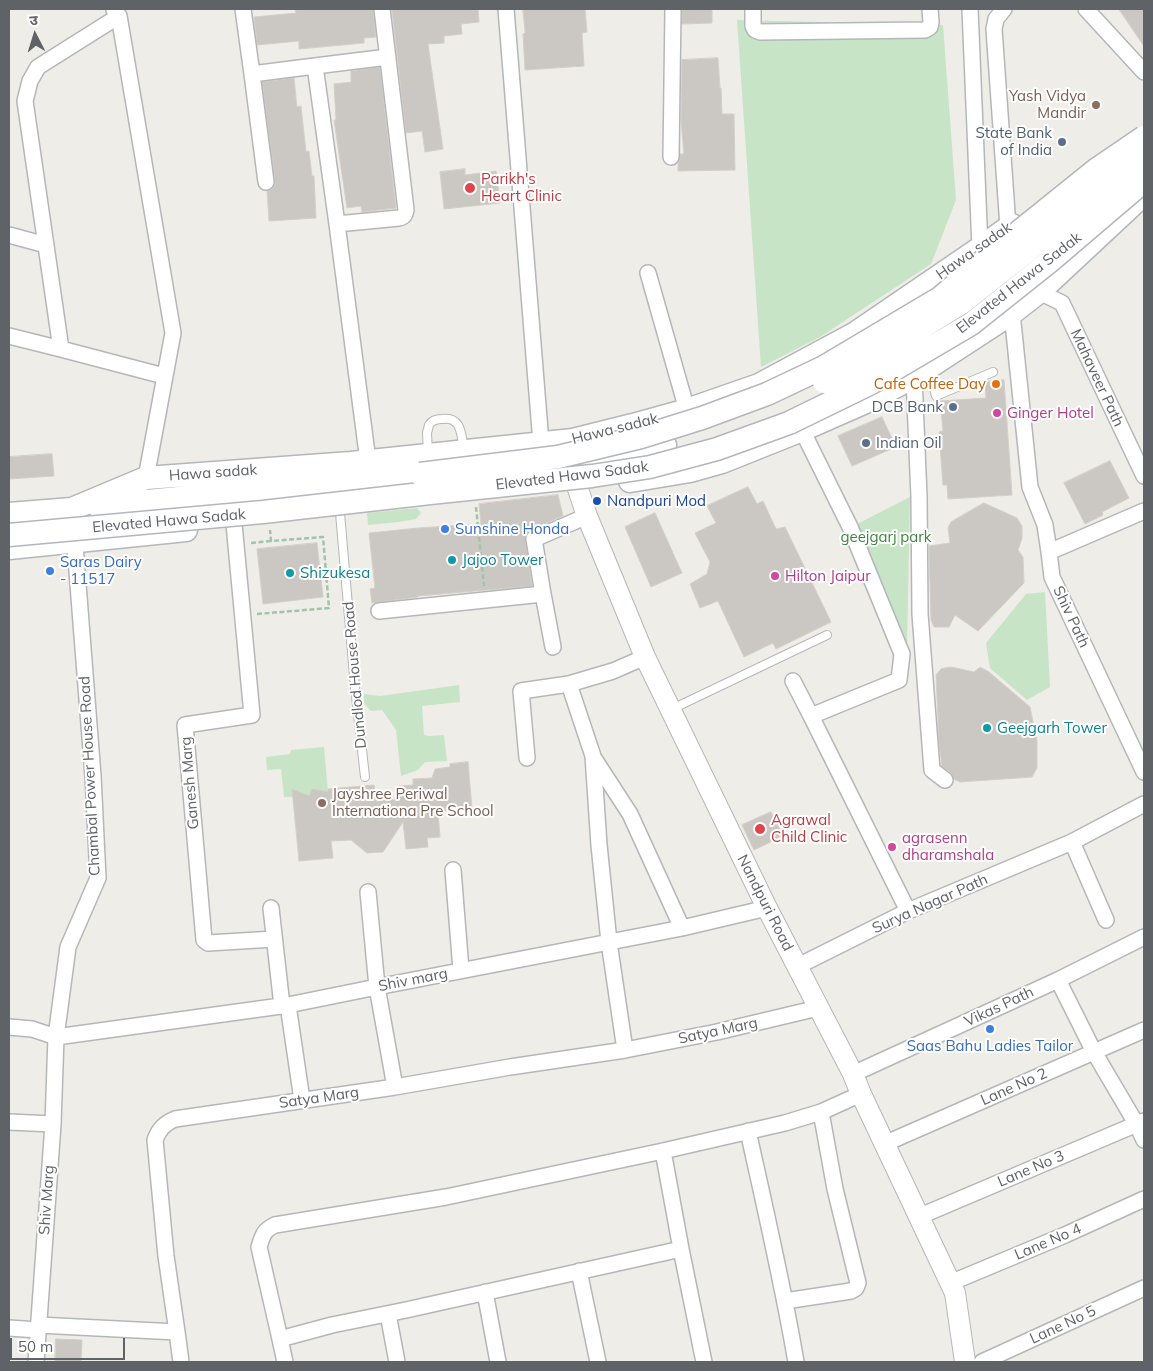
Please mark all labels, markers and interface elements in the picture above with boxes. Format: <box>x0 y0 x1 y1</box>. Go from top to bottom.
north arrow <box>10 10 60 60</box>
text: उ <box>29 11 39 29</box>
place label: Yash Vidya Mandir <box>1009 87 1086 122</box>
marker: Yash Vidya Mandir <box>1090 99 1102 111</box>
place label: State Bank of India <box>975 124 1052 159</box>
marker: State Bank of India <box>1056 136 1068 148</box>
place label: Parikh's Heart Clinic <box>481 170 562 205</box>
marker: Parikh's Heart Clinic <box>463 181 477 195</box>
street label: Hawa sadak <box>933 218 1015 284</box>
street label: Elevated Hawa Sadak <box>953 229 1085 337</box>
street label: Mahaveer Path <box>1067 326 1127 430</box>
place label: Cafe Coffee Day <box>874 375 986 393</box>
marker: Cafe Coffee Day <box>990 378 1002 390</box>
place label: DCB Bank <box>872 398 943 416</box>
marker: DCB Bank <box>947 401 959 413</box>
place label: Ginger Hotel <box>1007 404 1094 422</box>
marker: Ginger Hotel <box>991 407 1003 419</box>
street label: Hawa sadak <box>570 410 660 448</box>
place label: Indian Oil <box>876 434 942 452</box>
marker: Indian Oil <box>860 437 872 449</box>
street label: Elevated Hawa Sadak <box>495 458 649 494</box>
street label: Hawa sadak <box>168 461 258 485</box>
place label: Nandpuri Mod <box>607 492 706 510</box>
marker: Nandpuri Mod <box>591 495 603 507</box>
street label: Elevated Hawa Sadak <box>92 505 246 537</box>
place label: Sunshine Honda <box>455 520 569 538</box>
marker: Sunshine Honda <box>439 523 451 535</box>
park label: geejgarj park <box>840 528 932 546</box>
place label: Jajoo Tower <box>462 551 543 569</box>
place label: Saras Dairy - 11517 <box>60 553 142 588</box>
marker: Jajoo Tower <box>446 554 458 566</box>
place label: Shizukesa <box>300 564 370 582</box>
marker: Saras Dairy - 11517 <box>44 565 56 577</box>
marker: Shizukesa <box>284 567 296 579</box>
place label: Hilton Jaipur <box>785 567 871 585</box>
marker: Hilton Jaipur <box>769 570 781 582</box>
street label: Shiv Path <box>1049 583 1093 651</box>
street label: Dundlod House Road <box>340 601 370 749</box>
street label: Chambal Power House Road <box>76 676 104 876</box>
place label: Geejgarh Tower <box>997 719 1107 737</box>
marker: Geejgarh Tower <box>981 722 993 734</box>
street label: Ganesh Marg <box>177 736 203 830</box>
place label: Jayshree Periwal Internationa Pre School <box>332 785 494 820</box>
marker: Jayshree Periwal Internationa Pre School <box>316 797 328 809</box>
place label: Agrawal Child Clinic <box>771 811 847 846</box>
marker: Agrawal Child Clinic <box>753 822 767 836</box>
place label: agrasenn dharamshala <box>902 829 994 864</box>
marker: agrasenn dharamshala <box>886 841 898 853</box>
street label: Nandpuri Road <box>733 852 797 954</box>
street label: Surya Nagar Path <box>869 870 991 938</box>
street label: Shiv marg <box>377 964 449 996</box>
street label: Vikas Path <box>961 983 1037 1031</box>
street label: Satya Marg <box>677 1014 759 1048</box>
marker: Saas Bahu Ladies Tailor <box>984 1023 996 1035</box>
place label: Saas Bahu Ladies Tailor <box>907 1037 1073 1055</box>
street label: Lane No 2 <box>978 1064 1050 1110</box>
street label: Satya Marg <box>278 1083 360 1113</box>
street label: Lane No 3 <box>995 1147 1067 1191</box>
street label: Shiv Marg <box>36 1165 58 1235</box>
street label: Lane No 4 <box>1012 1220 1084 1264</box>
street label: Lane No 5 <box>1027 1302 1099 1348</box>
scale bar <box>12 1328 128 1360</box>
text: 50 m <box>18 1337 53 1356</box>

